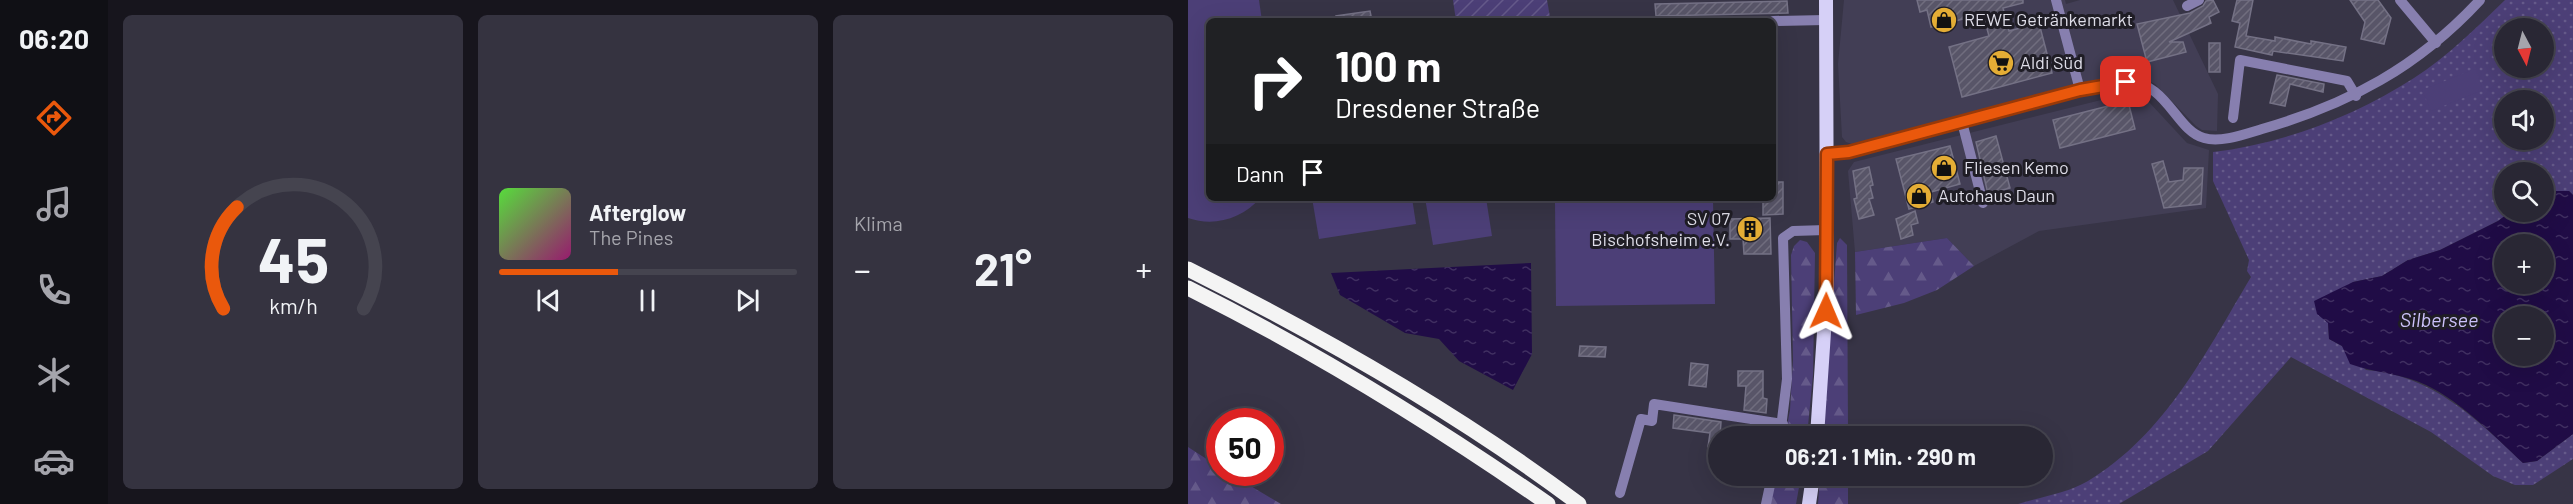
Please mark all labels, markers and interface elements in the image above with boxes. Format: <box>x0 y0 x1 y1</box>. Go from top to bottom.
shop icon: REWE Getränkemarkt <box>1929 5 1959 35</box>
place label: REWE Getränkemarkt <box>1964 8 2133 30</box>
north arrow <box>2494 18 2554 78</box>
map controls <box>2494 18 2554 366</box>
text: 06:20 <box>19 22 89 54</box>
text: 100 m <box>1335 40 1441 90</box>
icon: right <box>1236 42 1314 120</box>
supermarket icon: Aldi Süd <box>1986 48 2016 78</box>
place label: Aldi Süd <box>2020 51 2083 73</box>
pin <box>2100 56 2151 107</box>
icon: arrive <box>2109 65 2142 98</box>
button: sound <box>2494 90 2554 150</box>
text: Dresdener Straße <box>1335 91 1540 123</box>
icon: directions <box>33 97 75 139</box>
shop icon: Fliesen Kemo <box>1929 153 1959 183</box>
icon: arrive <box>1296 156 1329 189</box>
place label: Fliesen Kemo <box>1964 156 2069 178</box>
text: Dann <box>1236 160 1284 186</box>
button: search <box>2494 162 2554 222</box>
shop icon: Autohaus Daun <box>1904 181 1934 211</box>
icon: music <box>33 183 75 225</box>
place label: Autohaus Daun <box>1938 184 2055 206</box>
text: Afterglow <box>589 199 686 225</box>
place label: SV 07 Bischofsheim e.V. <box>1591 207 1730 250</box>
text: Klima <box>854 211 903 235</box>
building icon: SV 07 Bischofsheim e.V. <box>1735 214 1765 244</box>
text: 45 <box>257 221 329 295</box>
text: The Pines <box>589 225 673 249</box>
button: + <box>2494 234 2554 294</box>
text: 21° <box>974 241 1032 295</box>
text: − <box>854 249 871 289</box>
text: + <box>1136 249 1152 289</box>
icon: phone <box>33 269 75 311</box>
position arrow <box>1794 279 1858 343</box>
icon: previous <box>532 284 565 317</box>
icon: pause <box>631 284 664 317</box>
icon: next <box>731 284 764 317</box>
text: km/h <box>269 293 317 318</box>
button: − <box>2494 306 2554 366</box>
water label: Silbersee <box>2400 307 2478 331</box>
icon: climate <box>33 354 75 396</box>
speed limit sign: 50 <box>1206 408 1284 486</box>
icon: car <box>33 440 75 482</box>
text: 06:21 · 1 Min. · 290 m <box>1785 443 1976 469</box>

